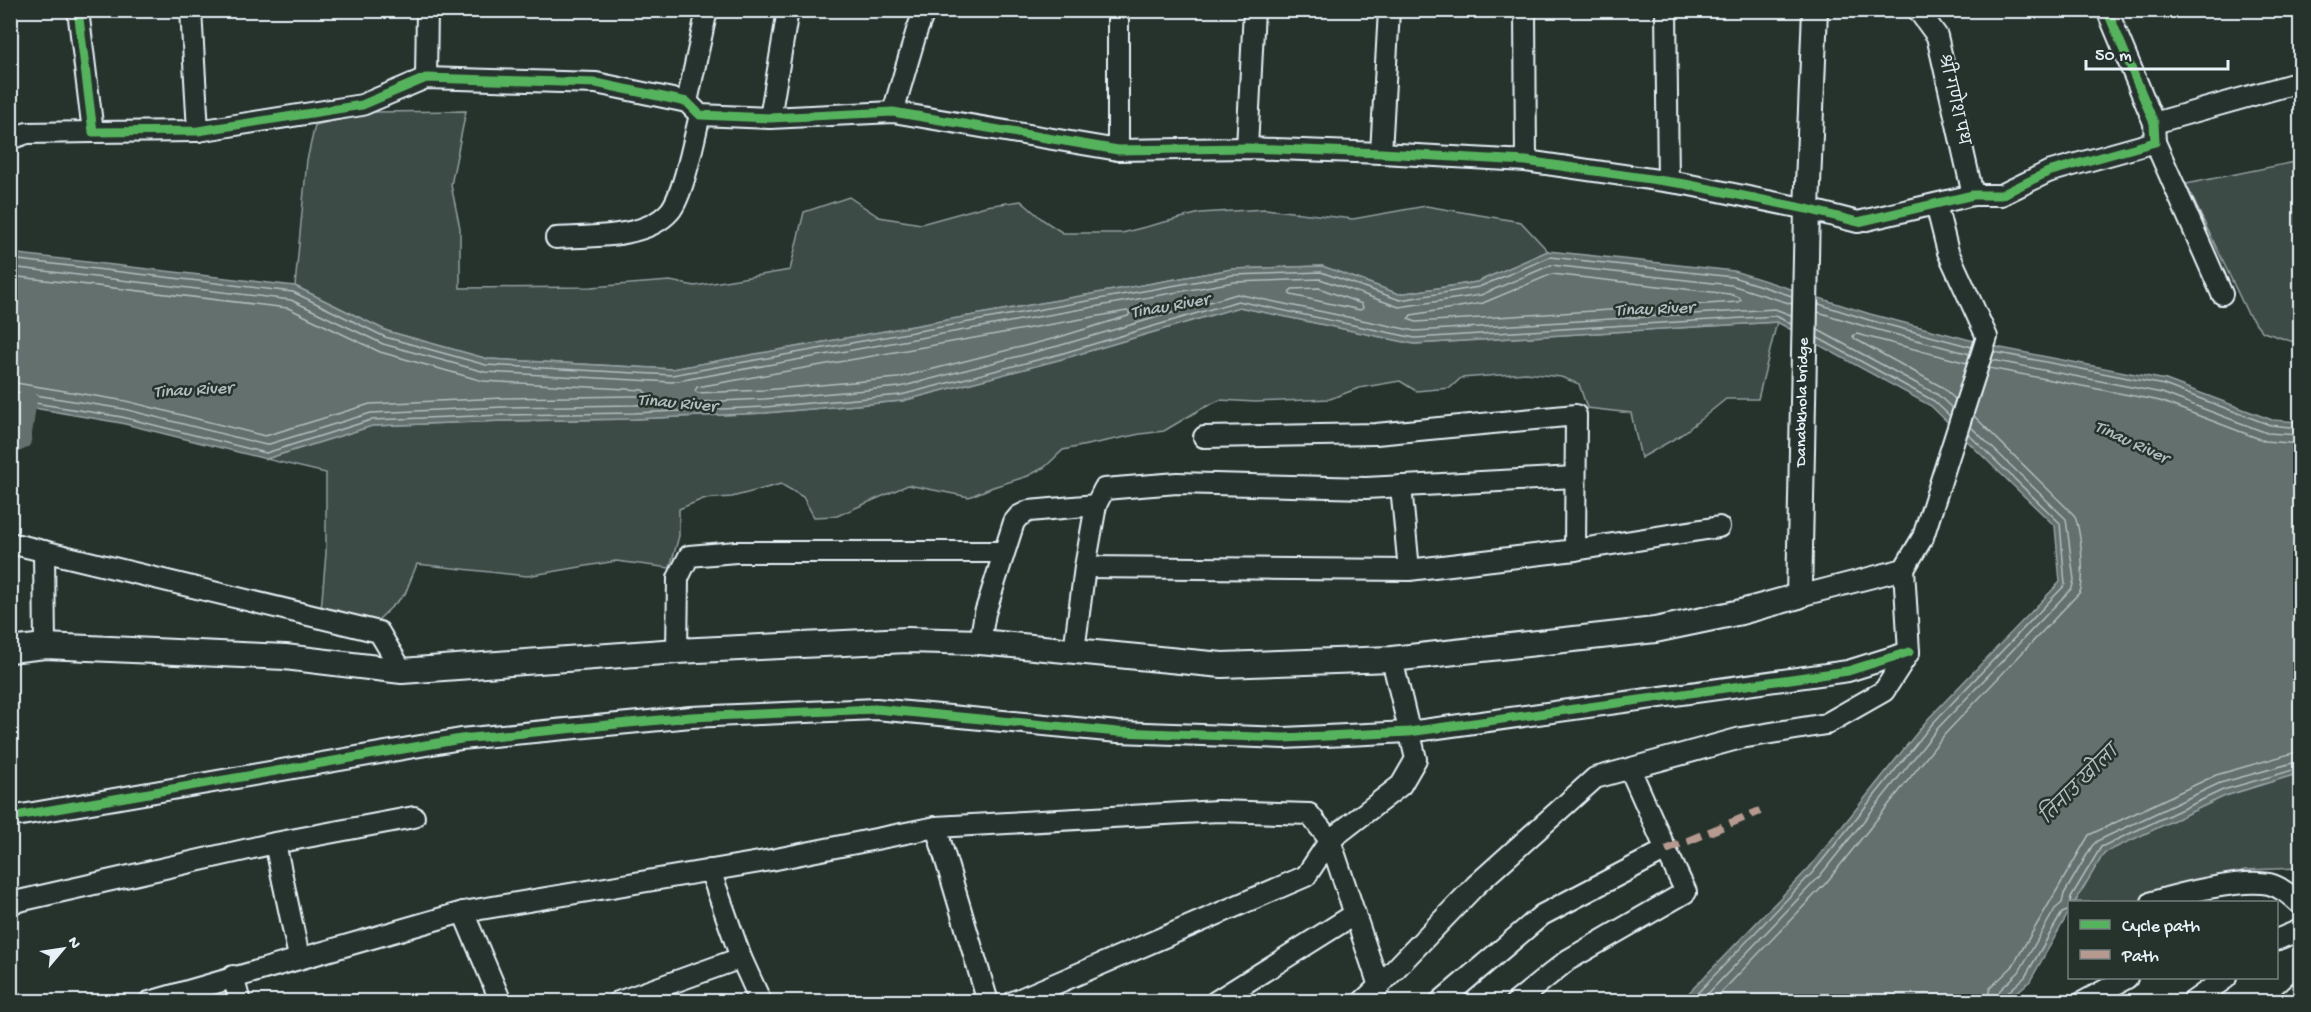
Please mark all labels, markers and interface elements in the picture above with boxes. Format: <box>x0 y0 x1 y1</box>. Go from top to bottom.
scale bar <box>2086 33 2228 71</box>
text: 50 m <box>2095 46 2132 67</box>
street label: श्री गणेश पथ <box>1932 51 1979 148</box>
water label: Tinau River <box>1129 289 1214 324</box>
water label: Tinau River <box>1614 298 1697 322</box>
street label: Danabkhola bridge <box>1792 337 1814 468</box>
water label: Tinau River <box>153 378 237 404</box>
water label: Tinau River <box>637 390 721 418</box>
water label: Tinau River <box>2091 417 2175 471</box>
water label: तिनाउ खोला <box>2032 734 2127 829</box>
legend <box>2068 901 2278 979</box>
text: Cycle path <box>2122 917 2200 938</box>
north arrow <box>33 919 93 979</box>
text: N <box>62 934 84 953</box>
text: Path <box>2121 947 2159 968</box>

